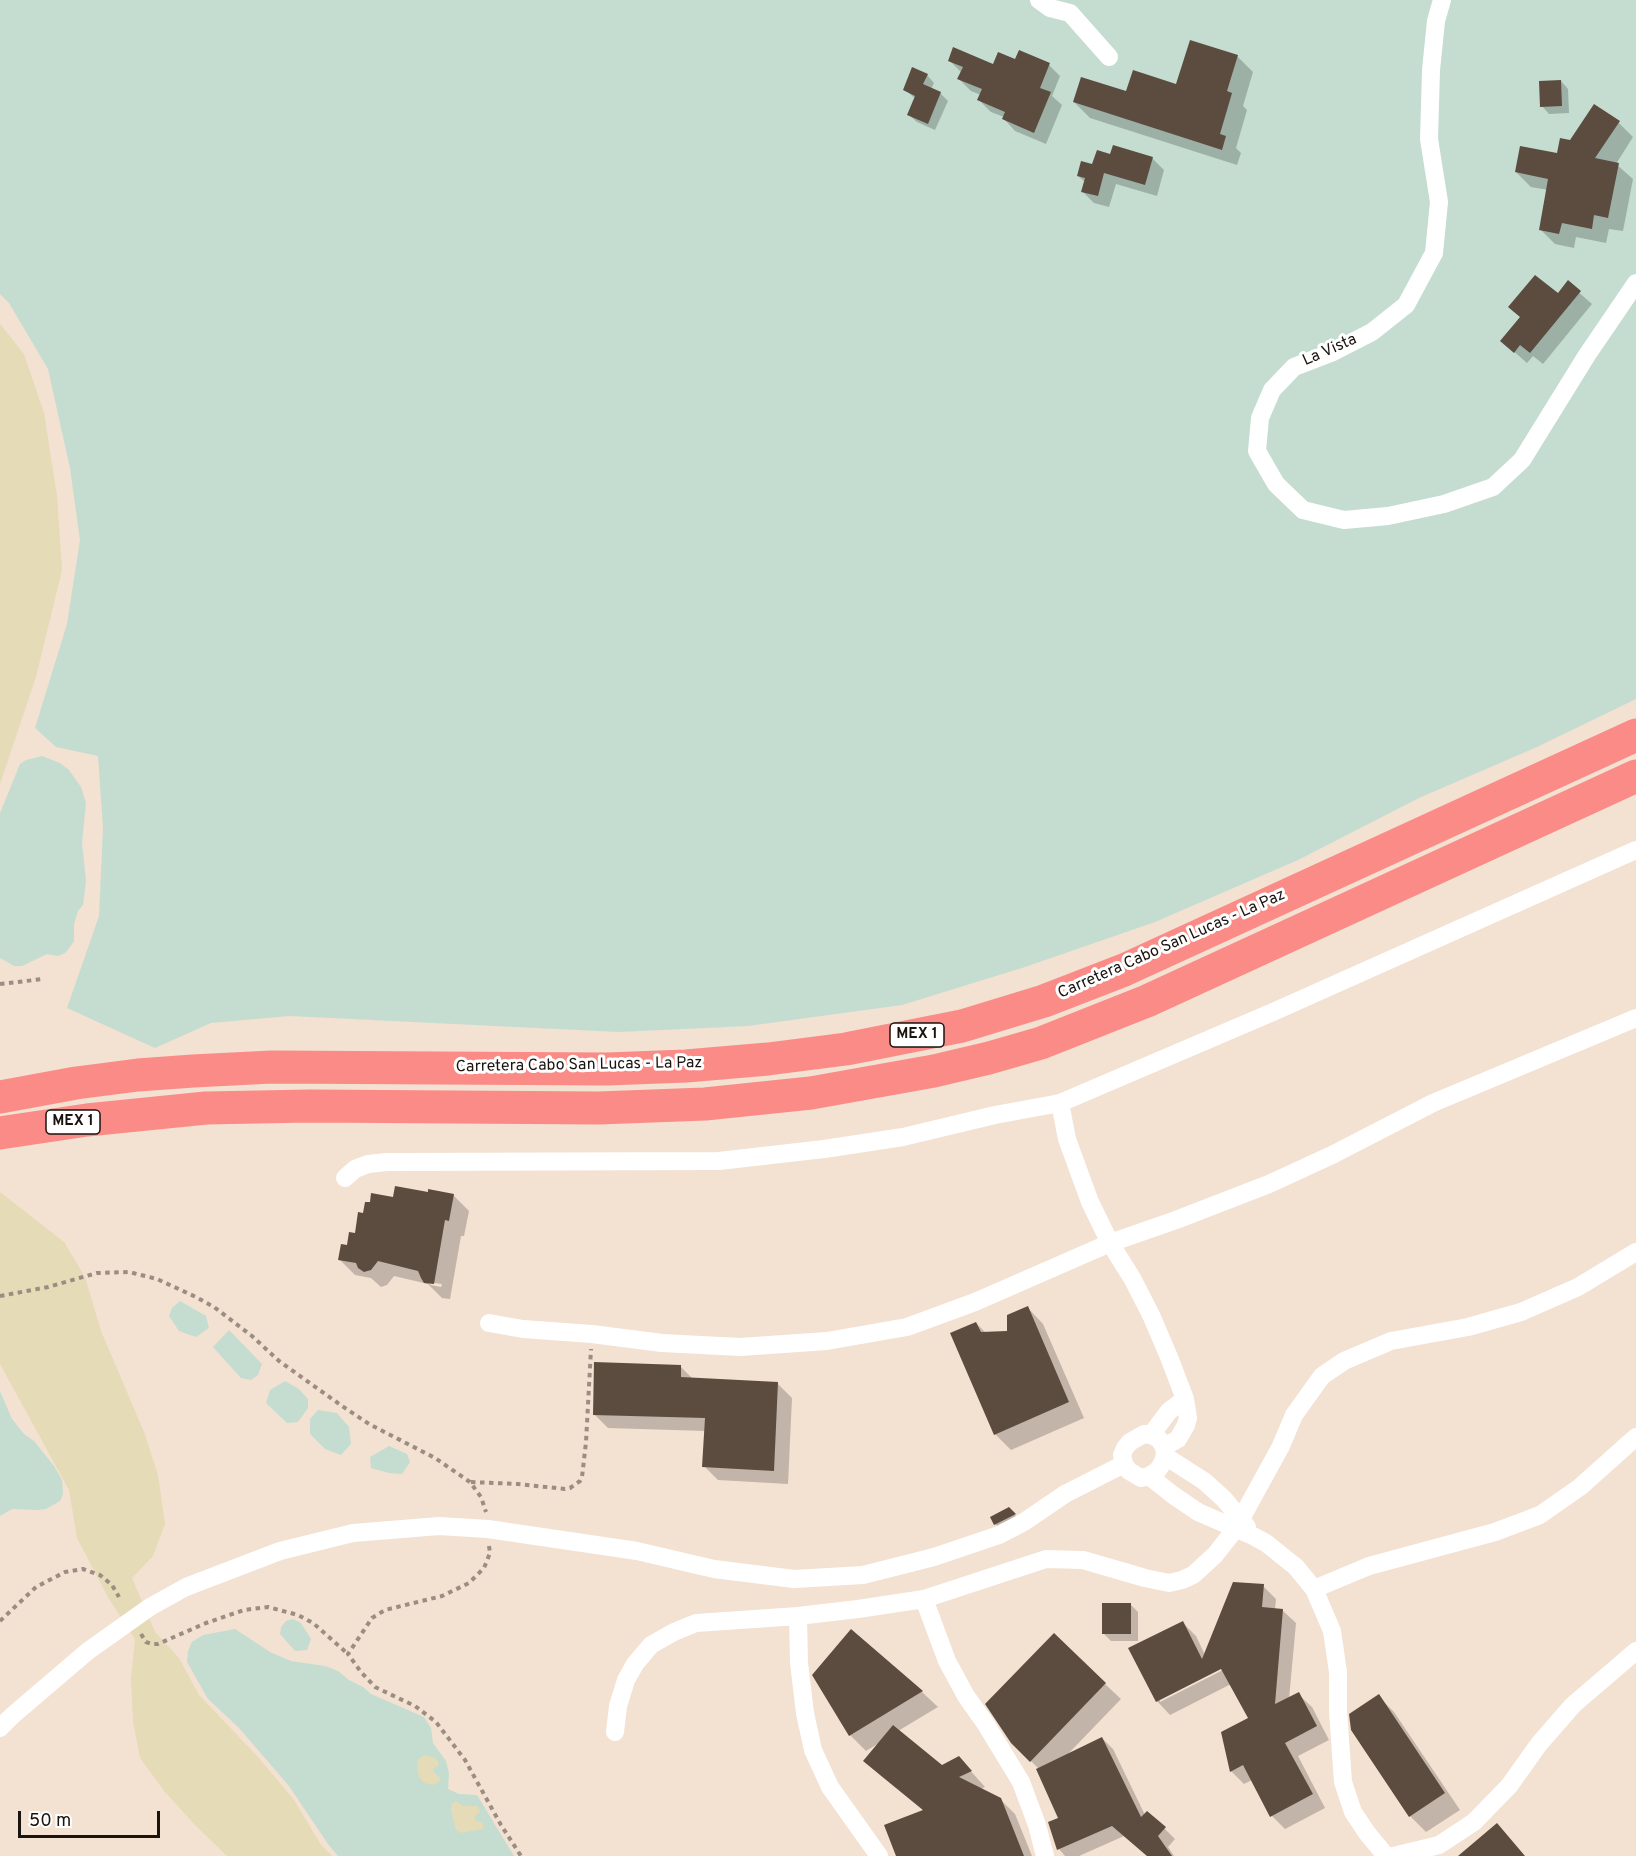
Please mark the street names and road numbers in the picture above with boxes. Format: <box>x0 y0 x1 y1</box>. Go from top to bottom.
street label: La Vista <box>1300 331 1360 371</box>
street label: Carretera Cabo San Lucas - La Paz <box>1055 886 1289 1004</box>
road number: MEX 1 <box>890 1023 944 1047</box>
street label: Carretera Cabo San Lucas - La Paz <box>455 1054 703 1078</box>
road number: MEX 1 <box>46 1110 100 1134</box>

